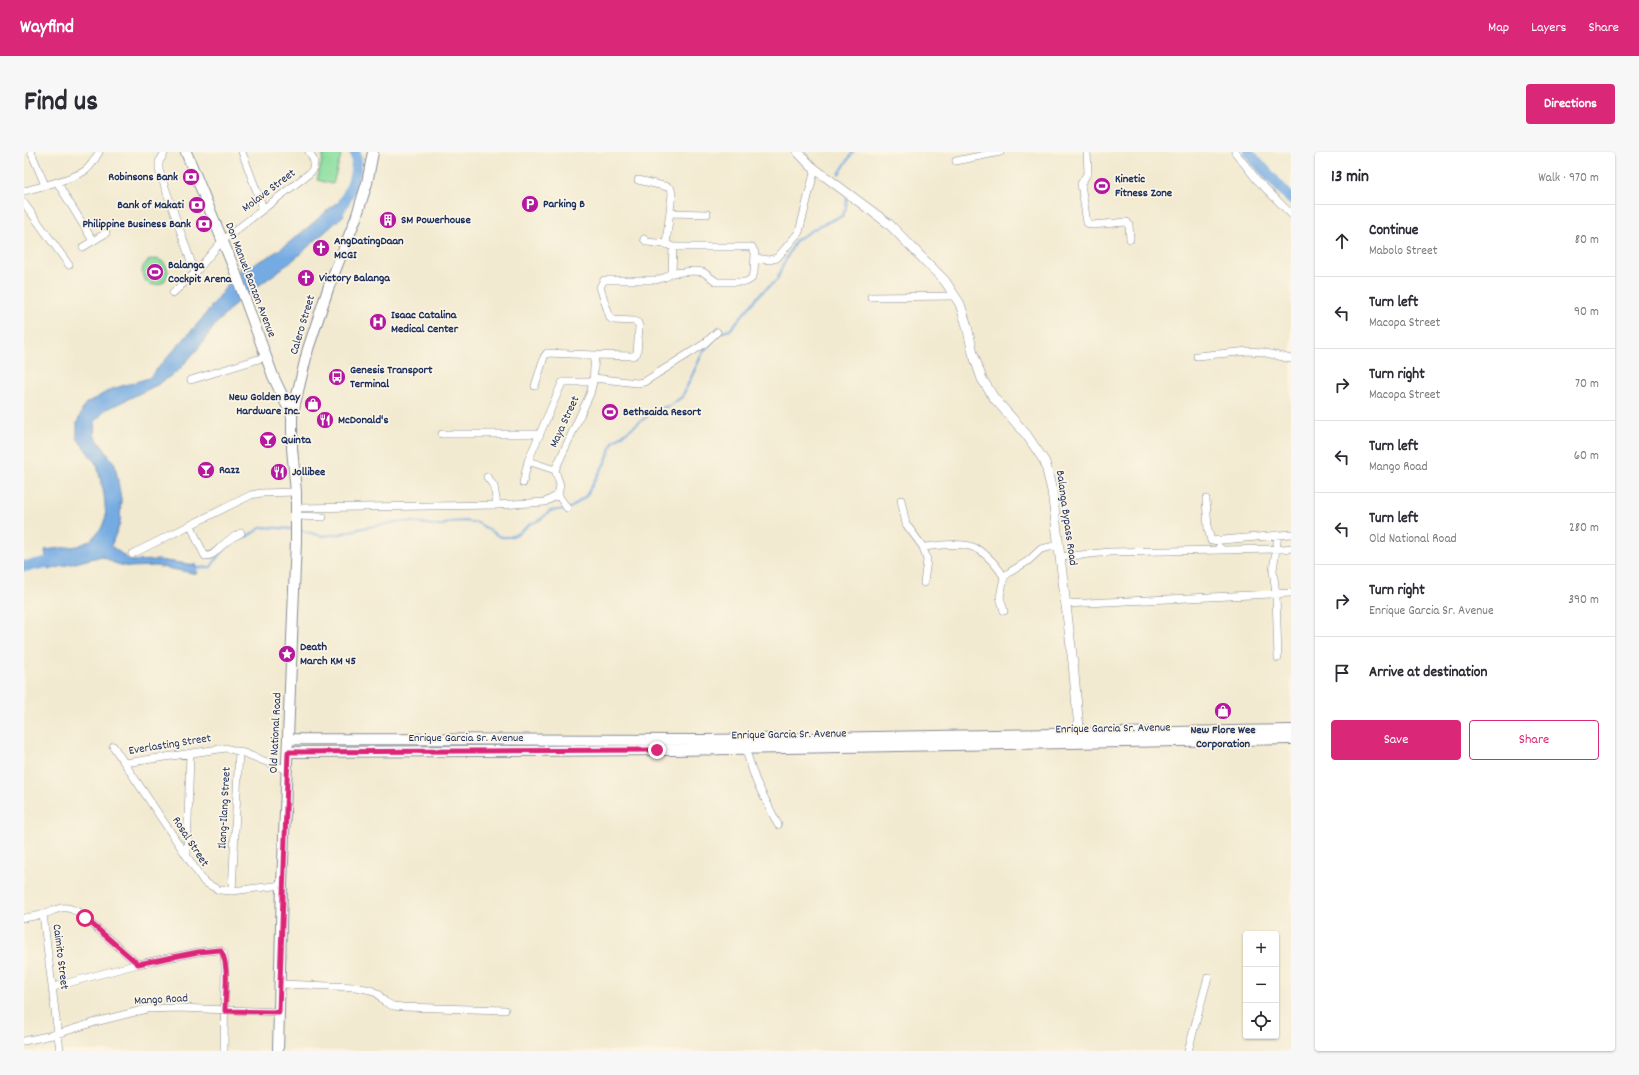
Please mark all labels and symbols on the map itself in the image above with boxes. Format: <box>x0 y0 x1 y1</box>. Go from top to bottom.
street label: Molave Street <box>239 165 300 217</box>
bank icon: Robinsons Bank <box>181 167 201 187</box>
place label: Robinsons Bank <box>108 169 178 186</box>
place label: Kinetic Fitness Zone <box>1115 171 1173 202</box>
sports icon: Kinetic Fitness Zone <box>1092 176 1112 196</box>
parking icon: Parking B <box>520 194 540 214</box>
bank icon: Bank of Makati <box>187 195 207 215</box>
place label: Parking B <box>543 196 585 213</box>
place label: Bank of Makati <box>117 197 185 214</box>
building icon: SM Powerhouse <box>378 210 398 230</box>
place label: SM Powerhouse <box>401 212 471 229</box>
bank icon: Philippine Business Bank <box>194 214 214 234</box>
place label: Philippine Business Bank <box>82 216 191 233</box>
street label: Don Manuel Banzon Avenue <box>220 220 280 340</box>
place label: AngDatingDaan MCGI <box>334 233 404 264</box>
church icon: AngDatingDaan MCGI <box>311 238 331 258</box>
place label: Balanga Cockpit Arena <box>168 257 233 288</box>
sports icon: Balanga Cockpit Arena <box>145 262 165 282</box>
church icon: Victory Balanga <box>296 268 316 288</box>
place label: Victory Balanga <box>319 270 391 287</box>
street label: Calero Street <box>286 293 320 357</box>
place label: Isaac Catalina Medical Center <box>391 307 459 338</box>
hospital icon: Isaac Catalina Medical Center <box>368 312 388 332</box>
place label: Genesis Transport Terminal <box>350 362 433 393</box>
bus stop icon: Genesis Transport Terminal <box>327 367 347 387</box>
place label: New Golden Bay Hardware Inc. <box>229 389 301 420</box>
street label: Maya Street <box>546 393 585 451</box>
shop icon: New Golden Bay Hardware Inc. <box>303 394 323 414</box>
sports icon: Bethsaida Resort <box>600 402 620 422</box>
place label: Bethsaida Resort <box>623 404 702 421</box>
restaurant icon: McDonald's <box>315 410 335 430</box>
place label: McDonald's <box>338 412 388 429</box>
bar icon: Quinta <box>258 430 278 450</box>
place label: Quinta <box>281 432 312 449</box>
bar icon: Razz <box>196 460 216 480</box>
place label: Razz <box>219 462 240 479</box>
restaurant icon: Jollibee <box>269 462 289 482</box>
place label: Jollibee <box>292 464 326 481</box>
street label: Balanga Bypass Road <box>1051 469 1081 567</box>
place label: Death March KM 45 <box>300 639 356 670</box>
place icon: Death March KM 45 <box>277 644 297 664</box>
street label: Old National Road <box>265 692 287 774</box>
shop icon: New Flore Wee Corporation <box>1213 701 1233 721</box>
street label: Enrique Garcia Sr. Avenue <box>1055 719 1171 739</box>
place label: New Flore Wee Corporation <box>1190 722 1256 753</box>
street label: Enrique Garcia Sr. Avenue <box>731 725 847 745</box>
street label: Everlasting Street <box>128 730 213 760</box>
street label: Enrique Garcia Sr. Avenue <box>408 730 524 747</box>
route end <box>648 741 666 759</box>
street label: Ilang-Ilang Street <box>214 766 236 849</box>
street label: Rosal Street <box>167 814 213 871</box>
route start <box>76 909 94 927</box>
street label: Caimito Street <box>48 923 73 991</box>
street label: Mango Road <box>134 990 188 1010</box>

